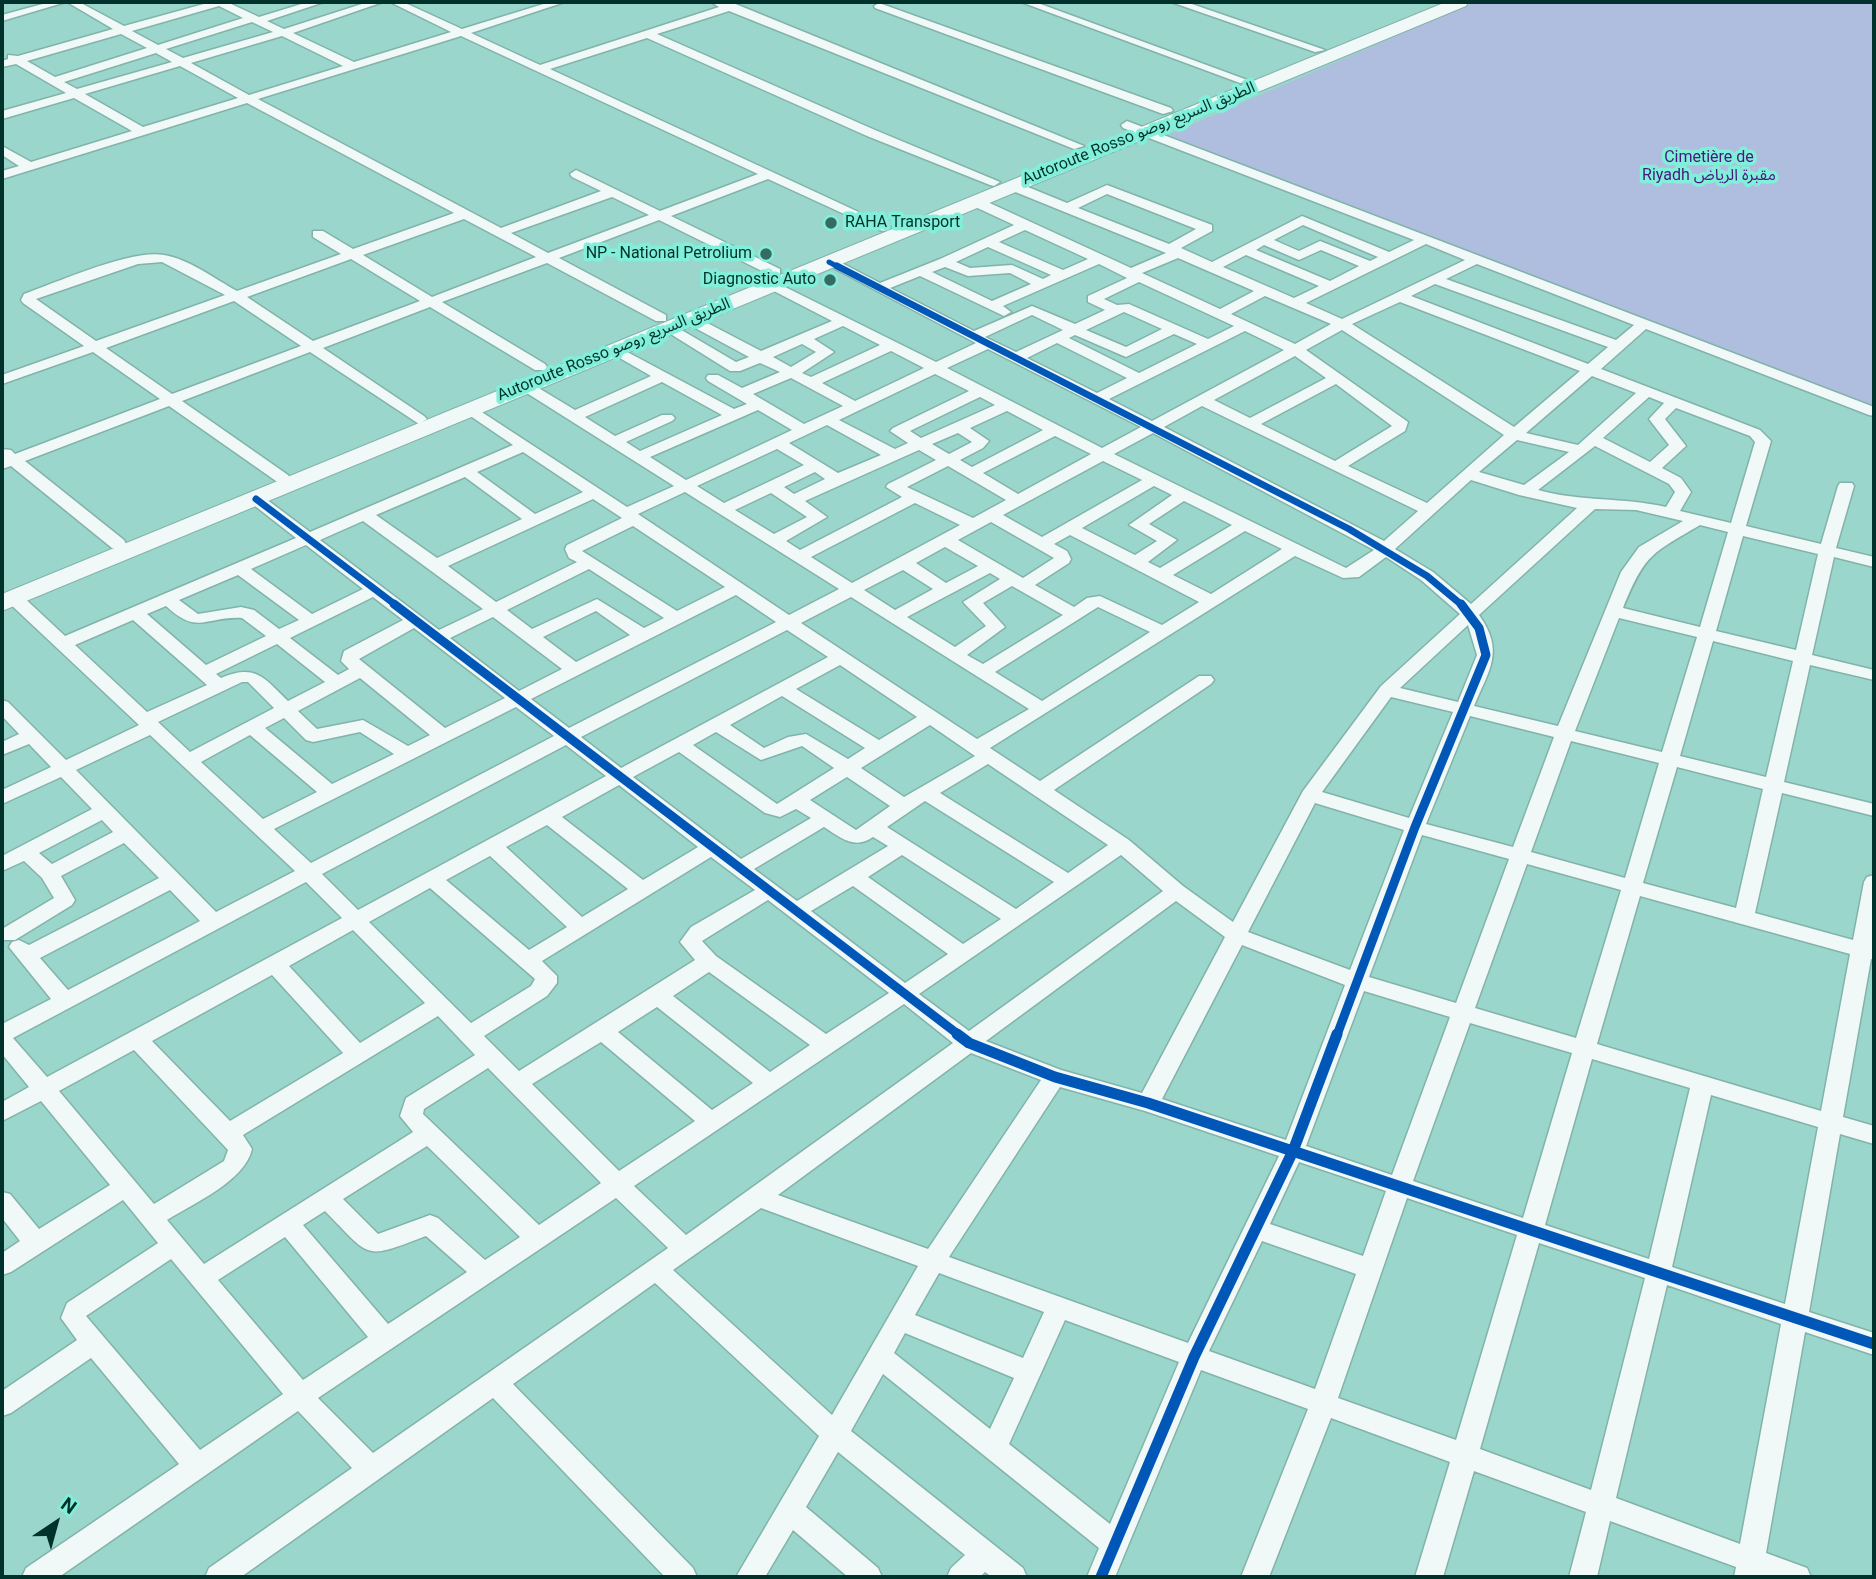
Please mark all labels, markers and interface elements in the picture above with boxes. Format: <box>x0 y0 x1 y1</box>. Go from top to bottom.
street label: Autoroute Rosso الطريق السريع روصو <box>1020 78 1258 190</box>
park label: Cimetière de Riyadh مقبرة الرياض <box>1642 148 1776 186</box>
place label: RAHA Transport <box>845 213 960 233</box>
marker: RAHA Transport <box>823 215 839 231</box>
place label: NP - National Petrolium <box>586 244 752 264</box>
marker: NP - National Petrolium <box>758 246 774 262</box>
place label: Diagnostic Auto <box>703 270 816 290</box>
marker: Diagnostic Auto <box>822 272 838 288</box>
street label: Autoroute Rosso الطريق السريع روصو <box>495 294 733 406</box>
north arrow <box>21 1488 91 1558</box>
text: N <box>56 1492 81 1519</box>

